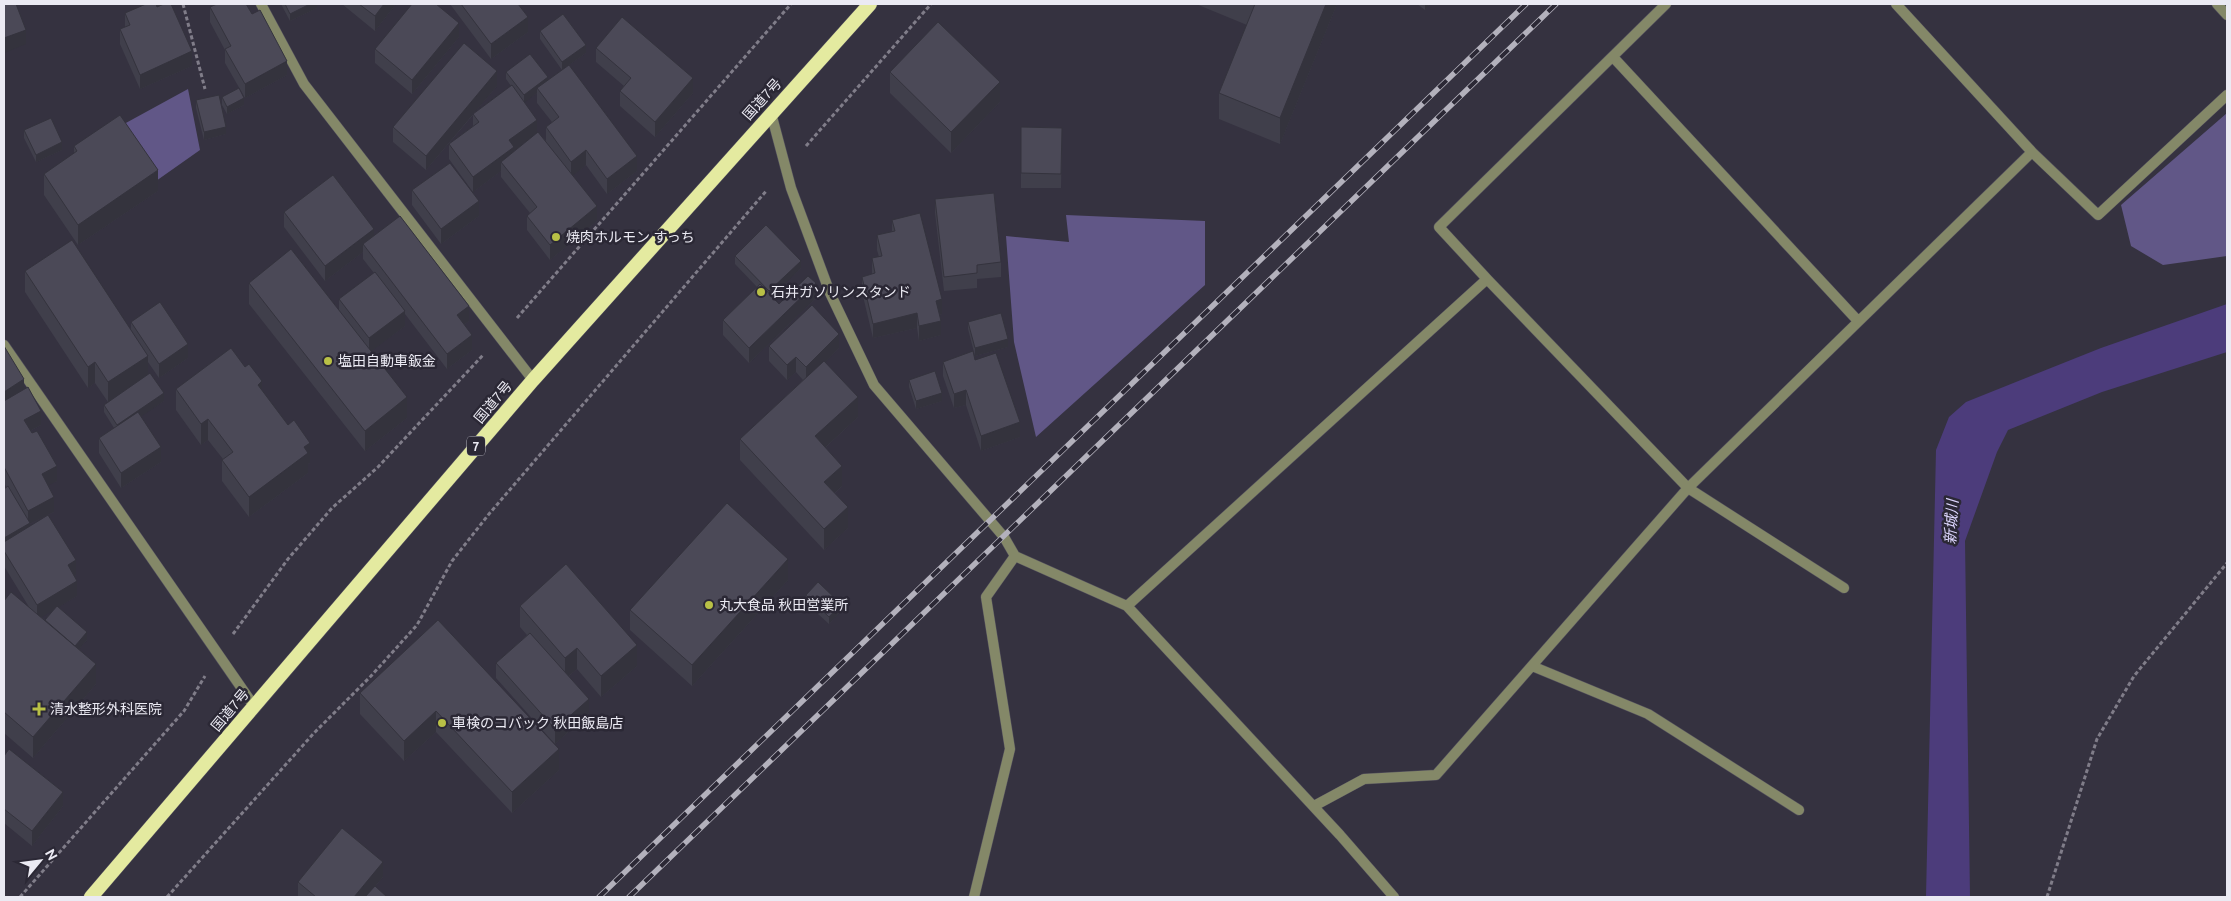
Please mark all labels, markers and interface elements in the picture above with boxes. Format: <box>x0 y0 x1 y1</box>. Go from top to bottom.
street label: 国道7号 <box>739 75 785 123</box>
place label: 焼肉ホルモン すっち <box>566 229 695 245</box>
marker: 焼肉ホルモン すっち <box>550 231 562 243</box>
place label: 石井ガソリンスタンド <box>771 284 911 300</box>
marker: 石井ガソリンスタンド <box>755 286 767 298</box>
place label: 塩田自動車鈑金 <box>338 353 436 369</box>
marker: 塩田自動車鈑金 <box>322 355 334 367</box>
street label: 国道7号 <box>471 378 515 426</box>
road number: 7 <box>467 436 485 456</box>
water label: 新城川 <box>1941 497 1961 545</box>
place label: 丸大食品 秋田営業所 <box>719 597 848 613</box>
marker: 丸大食品 秋田営業所 <box>703 599 715 611</box>
street label: 国道7号 <box>208 686 252 734</box>
place label: 清水整形外科医院 <box>50 701 162 717</box>
marker: 清水整形外科医院 <box>32 702 46 716</box>
place label: 車検のコバック 秋田飯島店 <box>452 715 623 731</box>
marker: 車検のコバック 秋田飯島店 <box>436 717 448 729</box>
north arrow <box>15 836 65 886</box>
text: N <box>42 846 61 863</box>

